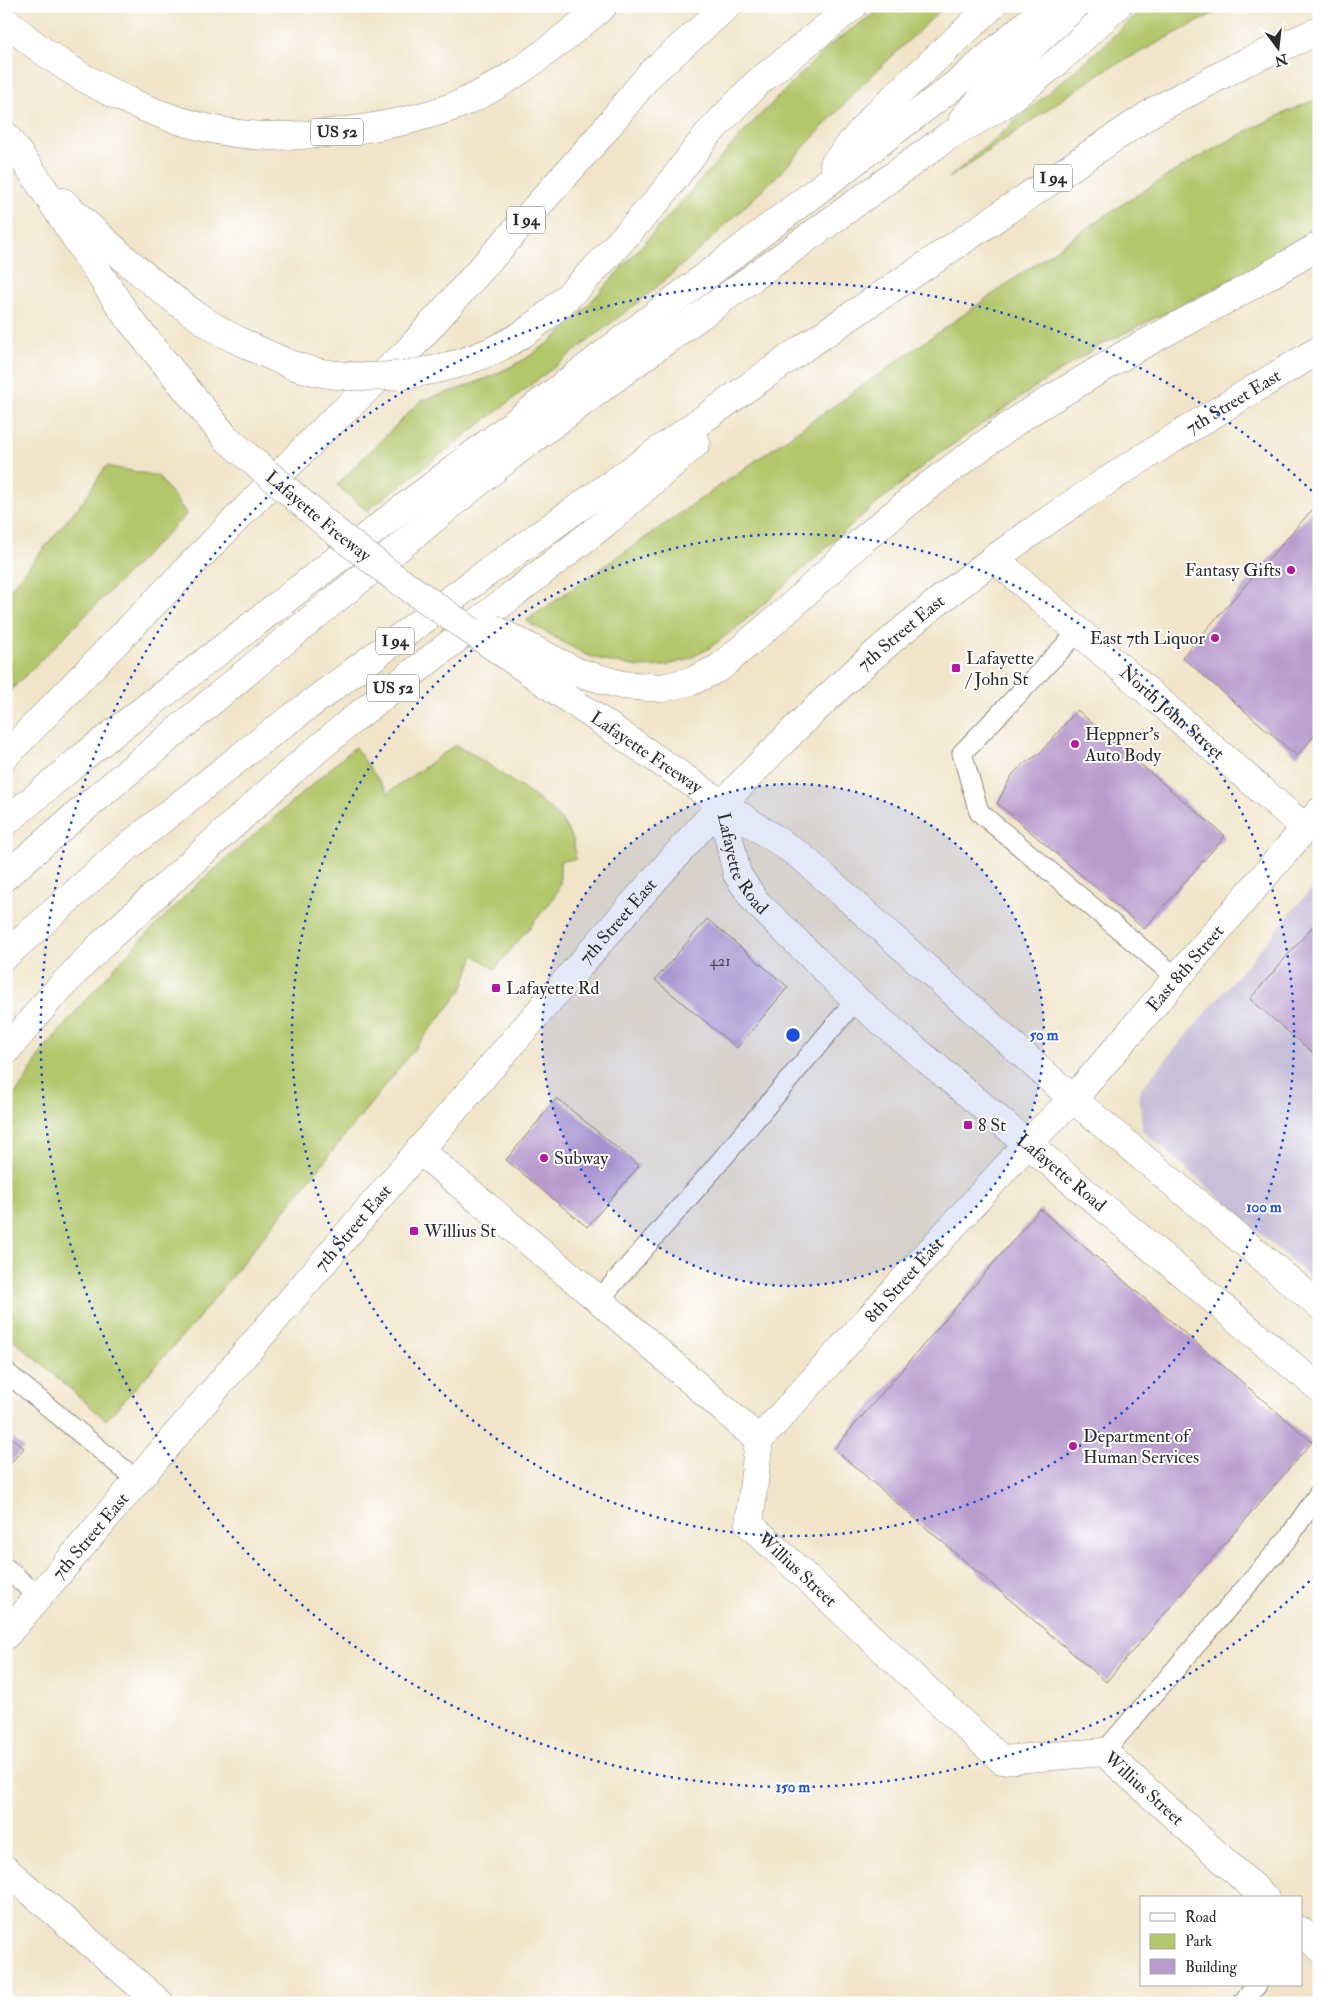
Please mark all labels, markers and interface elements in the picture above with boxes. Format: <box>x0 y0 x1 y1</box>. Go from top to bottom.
north arrow <box>1252 22 1302 72</box>
text: N <box>1273 50 1290 70</box>
road number: US 52 <box>311 118 363 146</box>
road number: I 94 <box>1034 164 1072 192</box>
road number: I 94 <box>507 206 545 234</box>
street label: 7th Street East <box>1182 364 1285 439</box>
street label: Lafayette Freeway <box>261 465 377 567</box>
place label: Fantasy Gifts <box>1185 559 1281 582</box>
marker: Fantasy Gifts <box>1285 564 1297 576</box>
street label: 7th Street East <box>853 589 949 676</box>
road number: I 94 <box>376 627 414 654</box>
place label: East 7th Liquor <box>1090 627 1205 650</box>
marker: East 7th Liquor <box>1209 632 1221 644</box>
place label: Lafayette / John St <box>964 647 1034 691</box>
street label: North John Street <box>1115 661 1230 765</box>
marker: Lafayette / John St <box>950 662 962 674</box>
road number: US 52 <box>367 674 419 701</box>
street label: Lafayette Freeway <box>586 706 708 799</box>
place label: Heppner's Auto Body <box>1084 723 1162 767</box>
marker: Heppner's Auto Body <box>1069 738 1081 750</box>
street label: Lafayette Road <box>712 810 774 920</box>
street label: 7th Street East <box>574 873 662 969</box>
street label: East 8th Street <box>1142 920 1229 1016</box>
house number: 421 <box>709 952 731 971</box>
place label: Lafayette Rd <box>506 977 600 1000</box>
marker: Lafayette Rd <box>490 982 502 994</box>
centre of rings <box>784 1026 802 1044</box>
text: 50 m <box>1030 1026 1059 1045</box>
place label: 8 St <box>978 1114 1006 1137</box>
marker: 8 St <box>962 1119 974 1131</box>
street label: Lafayette Road <box>1012 1128 1111 1216</box>
place label: Subway <box>554 1147 609 1170</box>
marker: Subway <box>538 1152 550 1164</box>
street label: 7th Street East <box>309 1179 397 1276</box>
text: 100 m <box>1246 1198 1282 1217</box>
place label: Willius St <box>423 1220 496 1243</box>
marker: Willius St <box>408 1225 420 1237</box>
street label: 8th Street East <box>860 1232 949 1327</box>
place label: Department of Human Services <box>1083 1425 1199 1469</box>
marker: Department of Human Services <box>1067 1440 1079 1452</box>
street label: 7th Street East <box>47 1488 134 1584</box>
street label: Willius Street <box>753 1526 842 1612</box>
street label: Willius Street <box>1099 1746 1189 1831</box>
text: 150 m <box>776 1778 810 1797</box>
legend <box>1140 1896 1302 1986</box>
text: Road <box>1185 1908 1217 1927</box>
text: Park <box>1185 1932 1212 1951</box>
text: Building <box>1185 1958 1237 1977</box>

